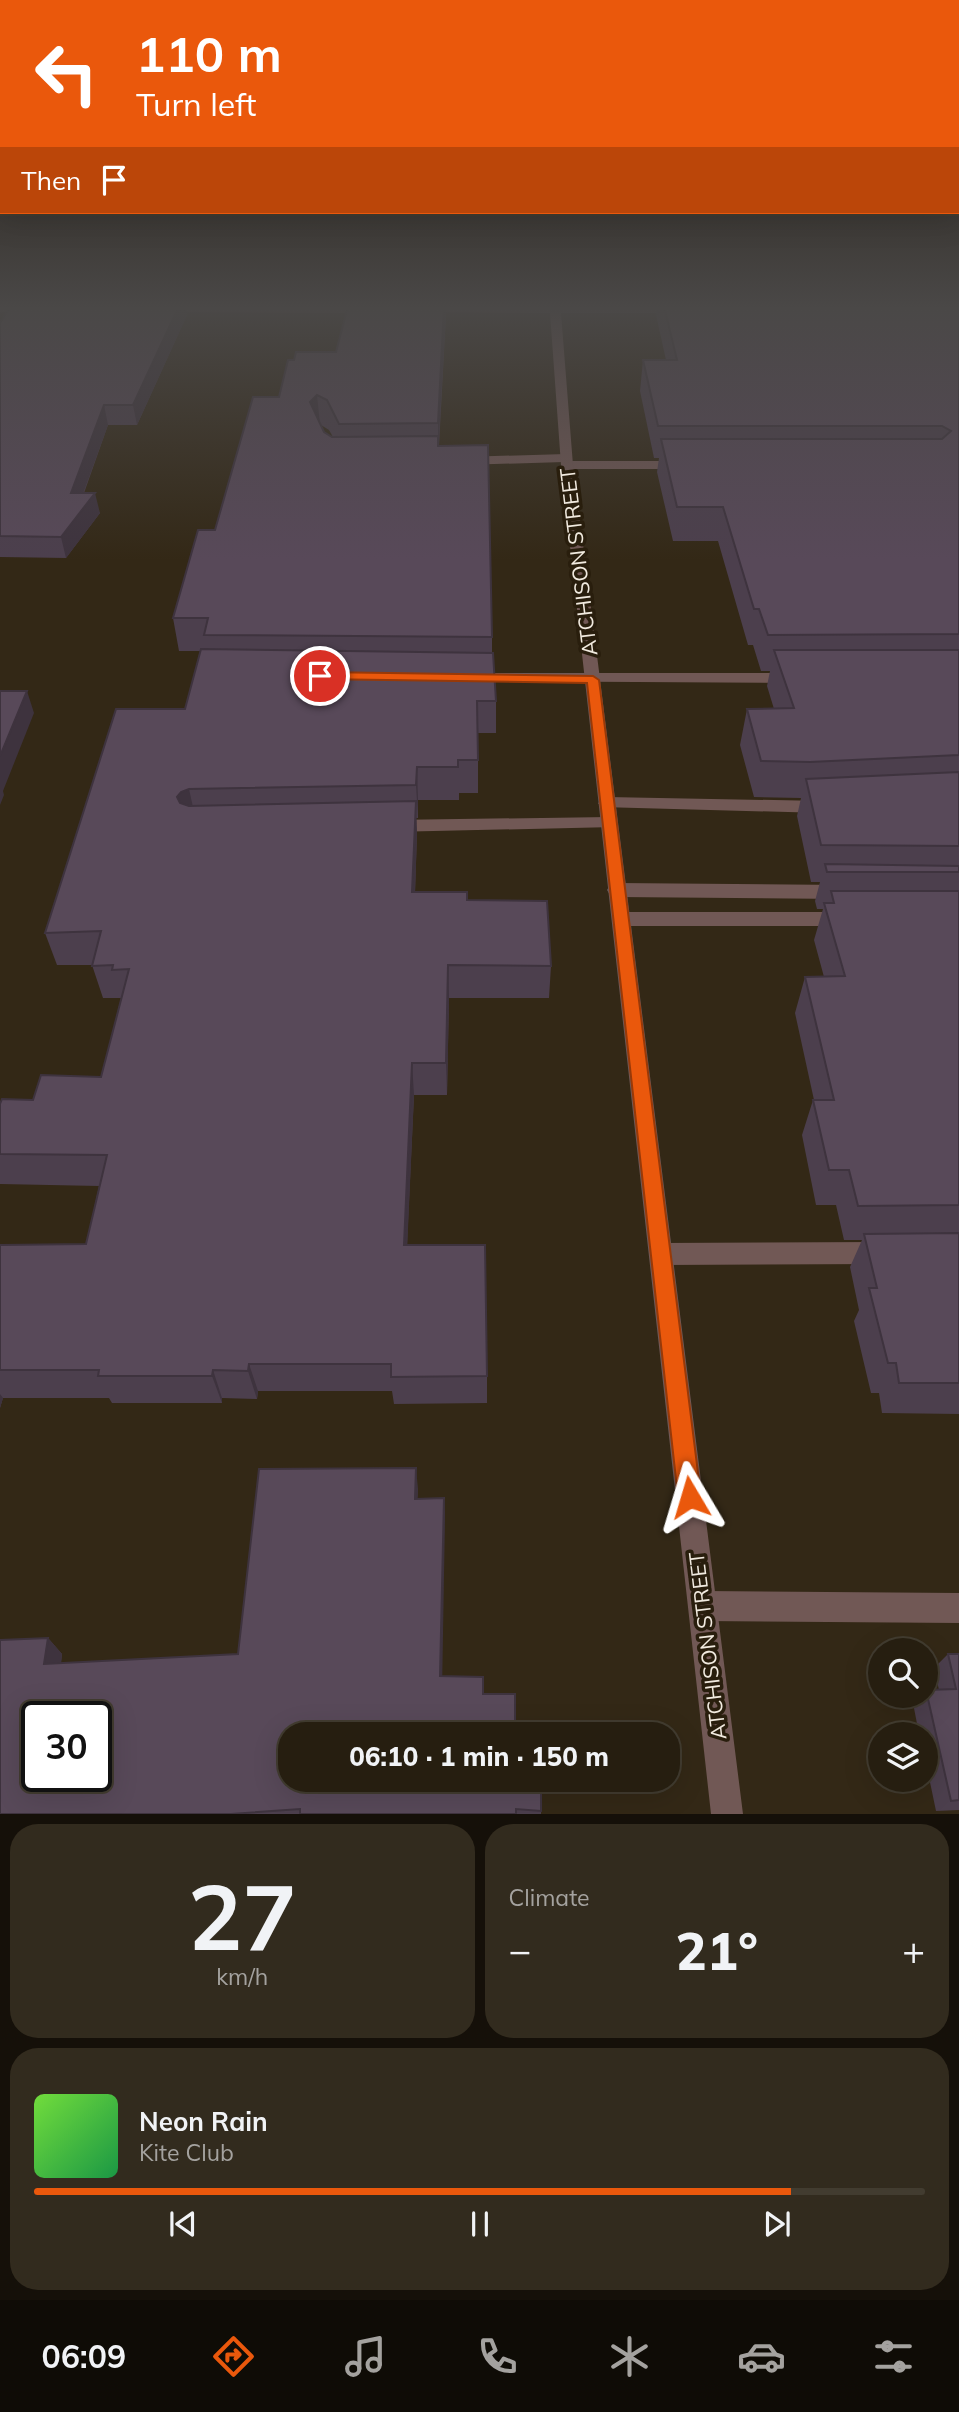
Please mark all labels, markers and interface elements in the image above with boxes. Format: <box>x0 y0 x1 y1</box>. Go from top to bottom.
text: 110 m <box>136 23 282 84</box>
icon: left <box>21 28 112 119</box>
text: Turn left <box>136 84 256 124</box>
icon: arrive <box>95 161 133 199</box>
text: Then <box>21 164 81 197</box>
street label: ATCHISON STREET <box>554 466 602 657</box>
pin <box>290 646 350 706</box>
icon: arrive <box>301 657 339 695</box>
position arrow <box>653 1460 727 1534</box>
street label: ATCHISON STREET <box>683 1550 731 1741</box>
map controls <box>868 1638 938 1792</box>
button: search <box>868 1638 938 1708</box>
speed limit sign: 30 <box>21 1701 112 1792</box>
button: layers <box>868 1722 938 1792</box>
text: 06:10 · 1 min · 150 m <box>349 1740 609 1773</box>
text: 27 <box>188 1859 297 1973</box>
text: Climate <box>509 1883 590 1912</box>
text: 21° <box>676 1918 758 1983</box>
text: − <box>509 1926 531 1974</box>
text: + <box>902 1926 925 1974</box>
text: km/h <box>216 1962 268 1991</box>
text: Neon Rain <box>139 2105 268 2138</box>
text: Kite Club <box>139 2138 234 2167</box>
icon: previous <box>164 2205 202 2243</box>
icon: pause <box>461 2205 499 2243</box>
icon: next <box>758 2205 796 2243</box>
icon: directions <box>209 2332 258 2381</box>
icon: music <box>341 2332 390 2381</box>
icon: phone <box>473 2332 522 2381</box>
icon: climate <box>605 2332 654 2381</box>
icon: car <box>737 2332 786 2381</box>
icon: filters <box>869 2332 918 2381</box>
text: 06:09 <box>41 2336 126 2376</box>

